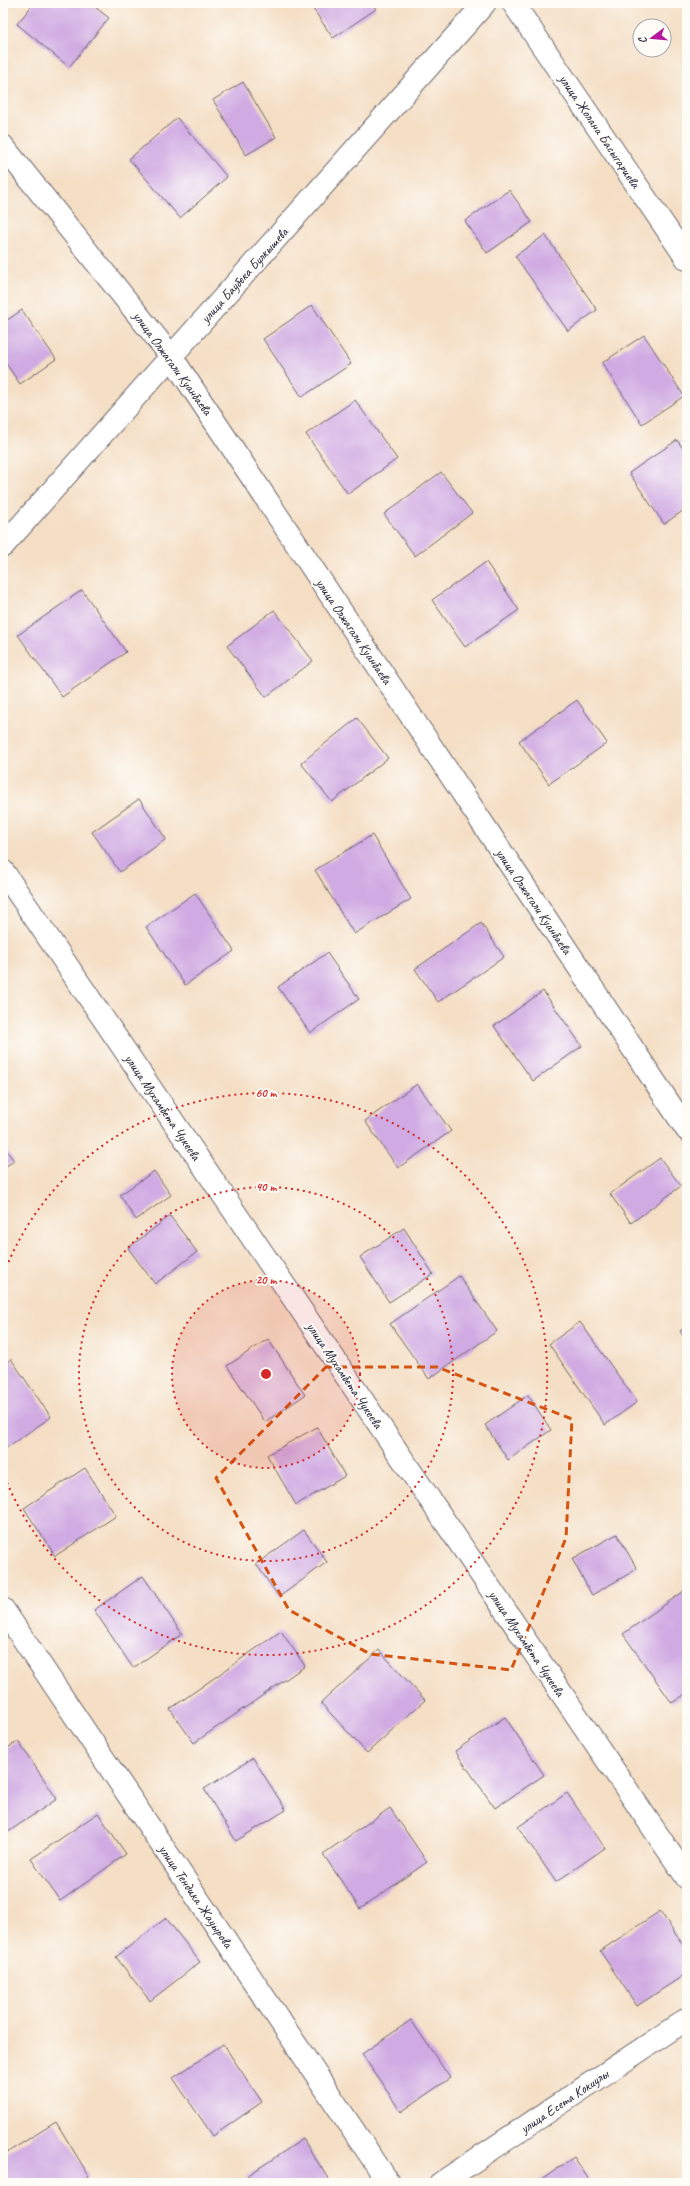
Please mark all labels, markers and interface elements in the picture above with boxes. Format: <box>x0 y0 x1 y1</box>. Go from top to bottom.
north arrow <box>632 18 672 58</box>
text: С <box>634 35 650 45</box>
street label: улица Жолана Басыгариева <box>555 70 644 192</box>
street label: улица Баубека Булкышева <box>196 223 293 327</box>
street label: улица Олжагали Куанбаева <box>129 307 217 420</box>
street label: улица Олжагали Куанбаева <box>311 574 396 689</box>
street label: улица Олжагали Куанбаева <box>491 844 576 959</box>
street label: улица Мухамбета Чукеева <box>120 1050 205 1165</box>
text: 60 m <box>256 1085 278 1101</box>
text: 40 m <box>256 1179 277 1195</box>
text: 20 m <box>256 1272 277 1288</box>
street label: улица Мухамбета Чукеева <box>302 1318 387 1433</box>
centre of rings <box>259 1367 273 1381</box>
street label: улица Мухамбета Чукеева <box>484 1586 569 1701</box>
street label: улица Тендика Жауырова <box>154 1841 237 1952</box>
street label: улица Есета Кокиулы <box>516 2065 613 2138</box>

